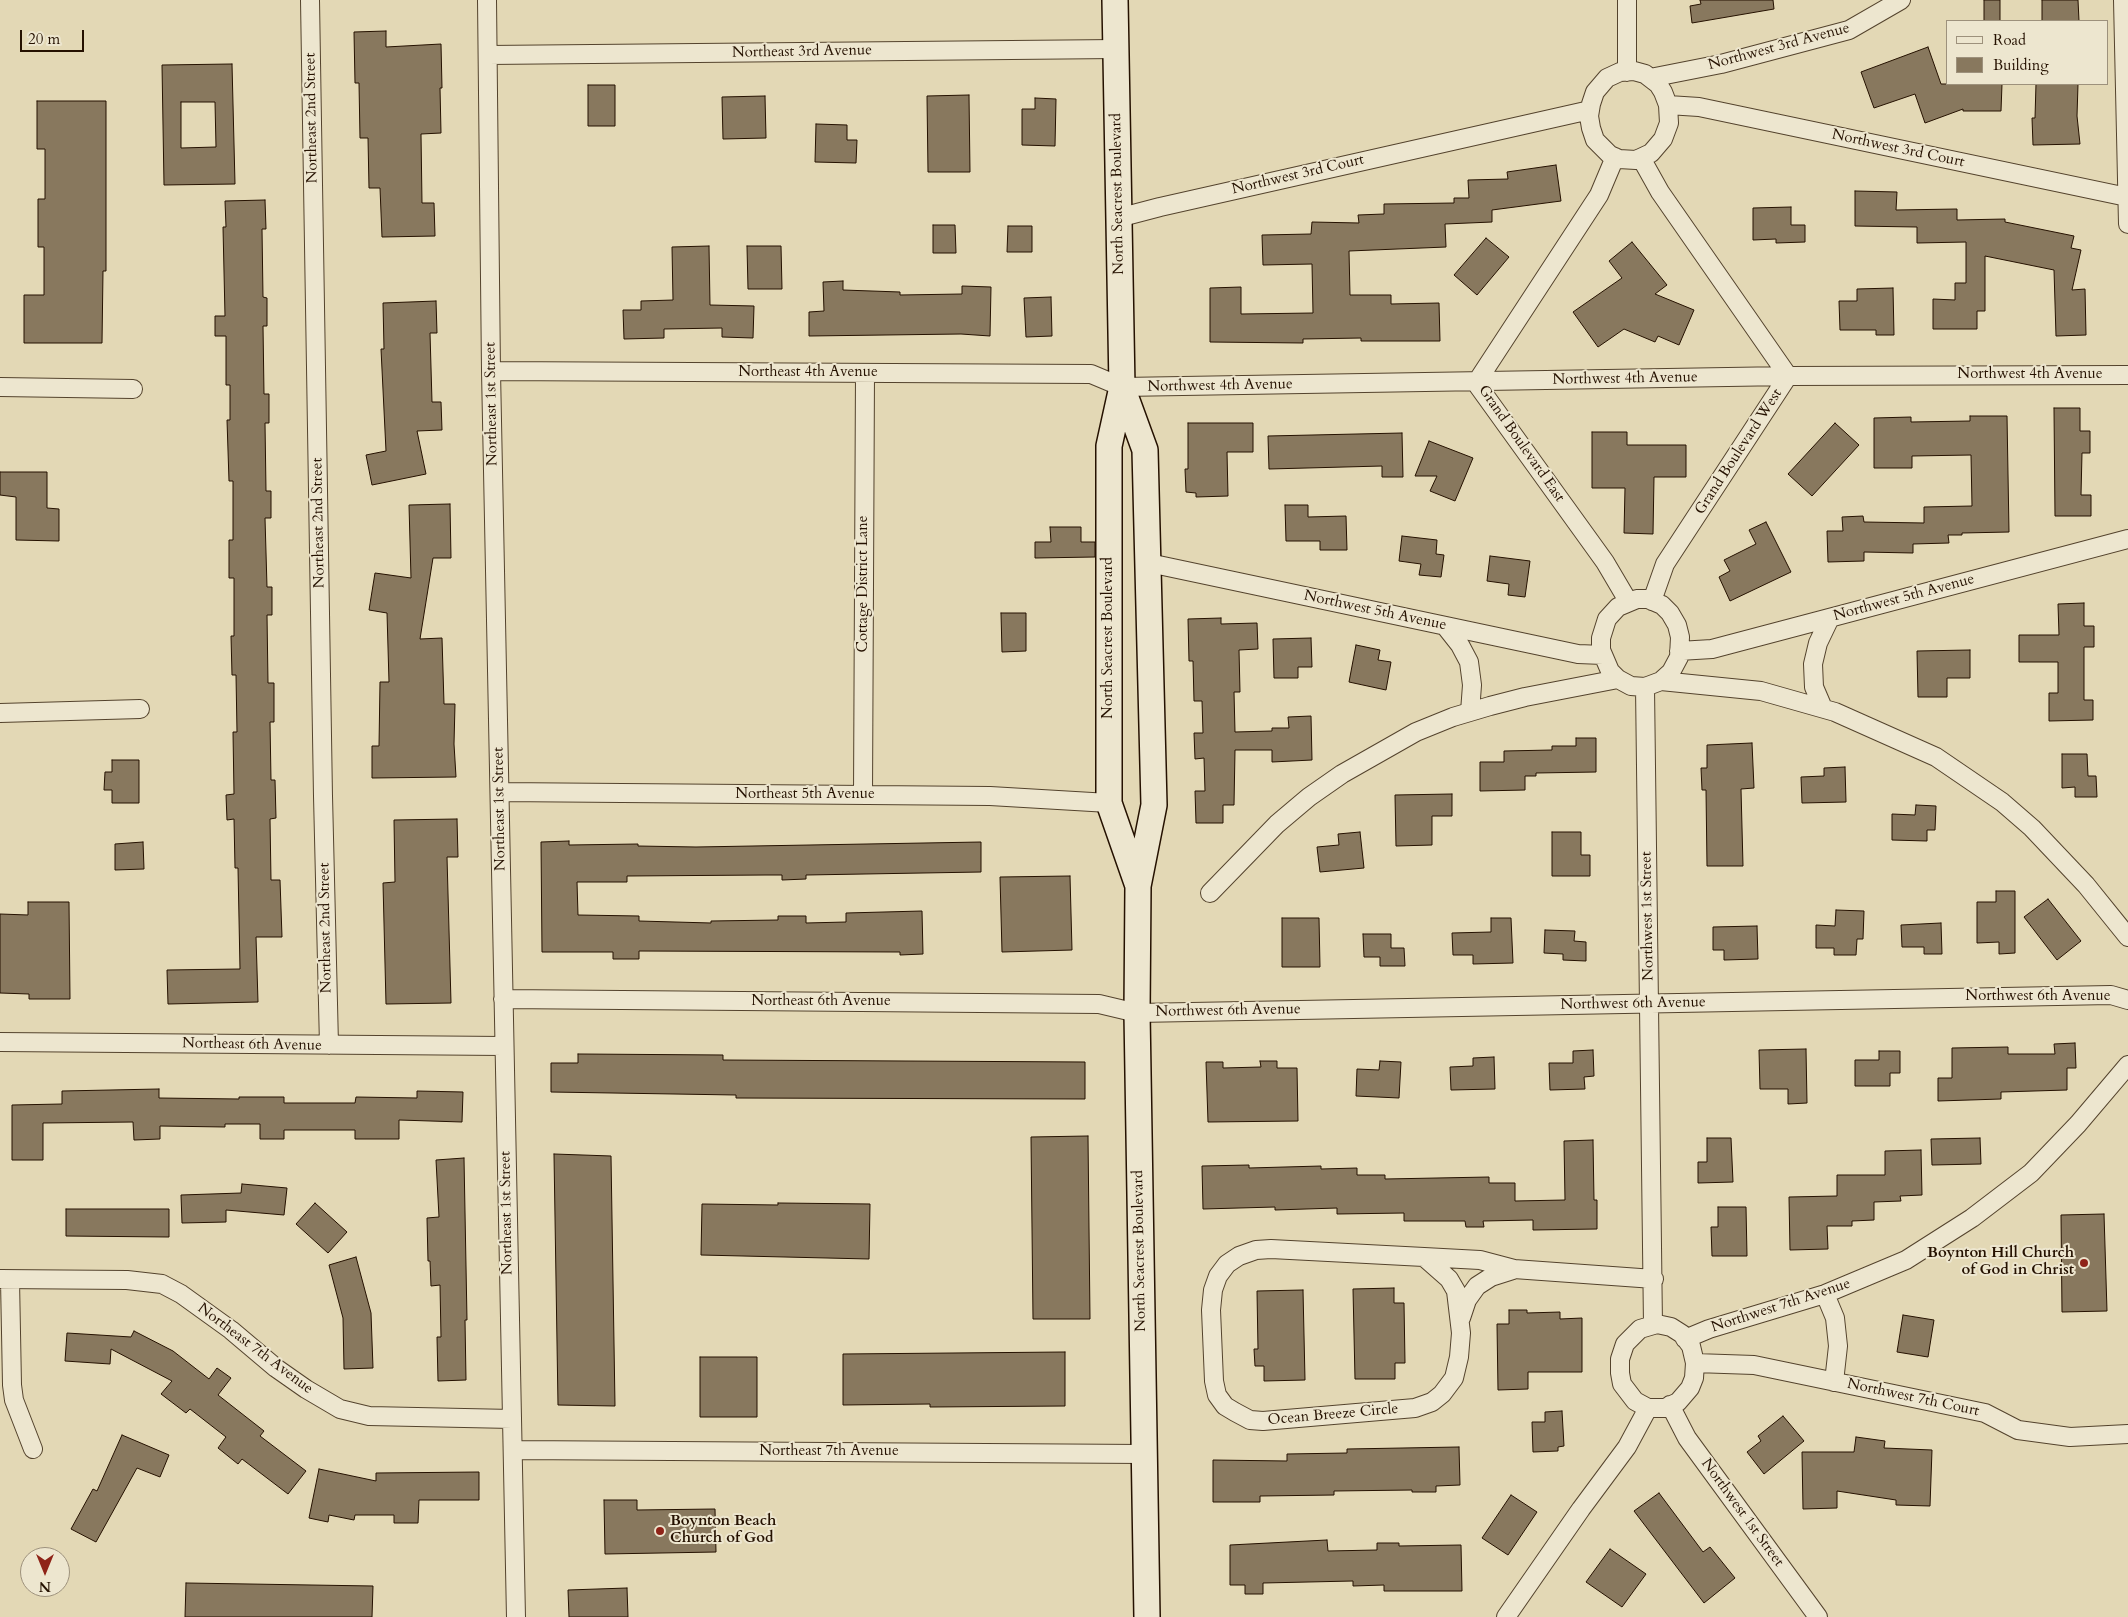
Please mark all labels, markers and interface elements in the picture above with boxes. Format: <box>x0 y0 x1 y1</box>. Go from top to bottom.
street label: Northwest 3rd Avenue <box>1706 19 1852 75</box>
scale bar <box>22 20 86 52</box>
legend <box>1946 20 2108 85</box>
text: 20 m <box>28 29 60 49</box>
text: Road <box>1993 30 2026 50</box>
street label: Northeast 3rd Avenue <box>732 42 872 62</box>
street label: Northeast 2nd Street <box>302 52 322 184</box>
text: Building <box>1993 55 2049 75</box>
street label: North Seacrest Boulevard <box>1108 113 1128 275</box>
street label: Northwest 3rd Court <box>1830 126 1966 172</box>
street label: Northwest 3rd Court <box>1230 151 1366 199</box>
street label: Northeast 1st Street <box>482 342 502 466</box>
street label: Northeast 4th Avenue <box>738 364 878 382</box>
street label: Northwest 4th Avenue <box>1957 366 2103 384</box>
street label: Northwest 4th Avenue <box>1552 369 1698 389</box>
street label: Northwest 4th Avenue <box>1147 376 1293 396</box>
street label: Grand Boulevard East <box>1474 382 1568 506</box>
street label: Grand Boulevard West <box>1692 386 1786 518</box>
street label: Northeast 2nd Street <box>309 457 329 589</box>
street label: Cottage District Lane <box>855 515 873 653</box>
street label: North Seacrest Boulevard <box>1100 557 1118 719</box>
street label: Northwest 5th Avenue <box>1832 571 1976 625</box>
street label: Northwest 5th Avenue <box>1302 587 1448 635</box>
street label: Northeast 1st Street <box>490 747 510 871</box>
street label: Northeast 5th Avenue <box>735 786 875 804</box>
street label: Northwest 1st Street <box>1638 851 1658 981</box>
street label: Northeast 2nd Street <box>316 862 336 994</box>
street label: Northwest 6th Avenue <box>1965 988 2111 1006</box>
street label: Northeast 6th Avenue <box>751 993 891 1011</box>
street label: Northwest 6th Avenue <box>1560 994 1706 1014</box>
street label: Northwest 6th Avenue <box>1155 1001 1301 1021</box>
street label: Northeast 6th Avenue <box>182 1035 322 1055</box>
street label: Northeast 1st Street <box>497 1151 517 1275</box>
street label: North Seacrest Boulevard <box>1130 1170 1150 1332</box>
place label: Boynton Hill Church of God in Christ <box>1927 1245 2074 1280</box>
marker: Boynton Hill Church of God in Christ <box>2078 1257 2090 1269</box>
street label: Northwest 7th Avenue <box>1709 1275 1853 1337</box>
street label: Northeast 7th Avenue <box>194 1300 316 1398</box>
street label: Northwest 7th Court <box>1845 1375 1981 1421</box>
street label: Ocean Breeze Circle <box>1267 1400 1399 1430</box>
street label: Northeast 7th Avenue <box>759 1443 899 1461</box>
street label: Northwest 1st Street <box>1697 1455 1787 1571</box>
place label: Boynton Beach Church of God <box>670 1513 776 1548</box>
marker: Boynton Beach Church of God <box>654 1525 666 1537</box>
north arrow <box>20 1547 70 1597</box>
text: N <box>39 1577 51 1596</box>

